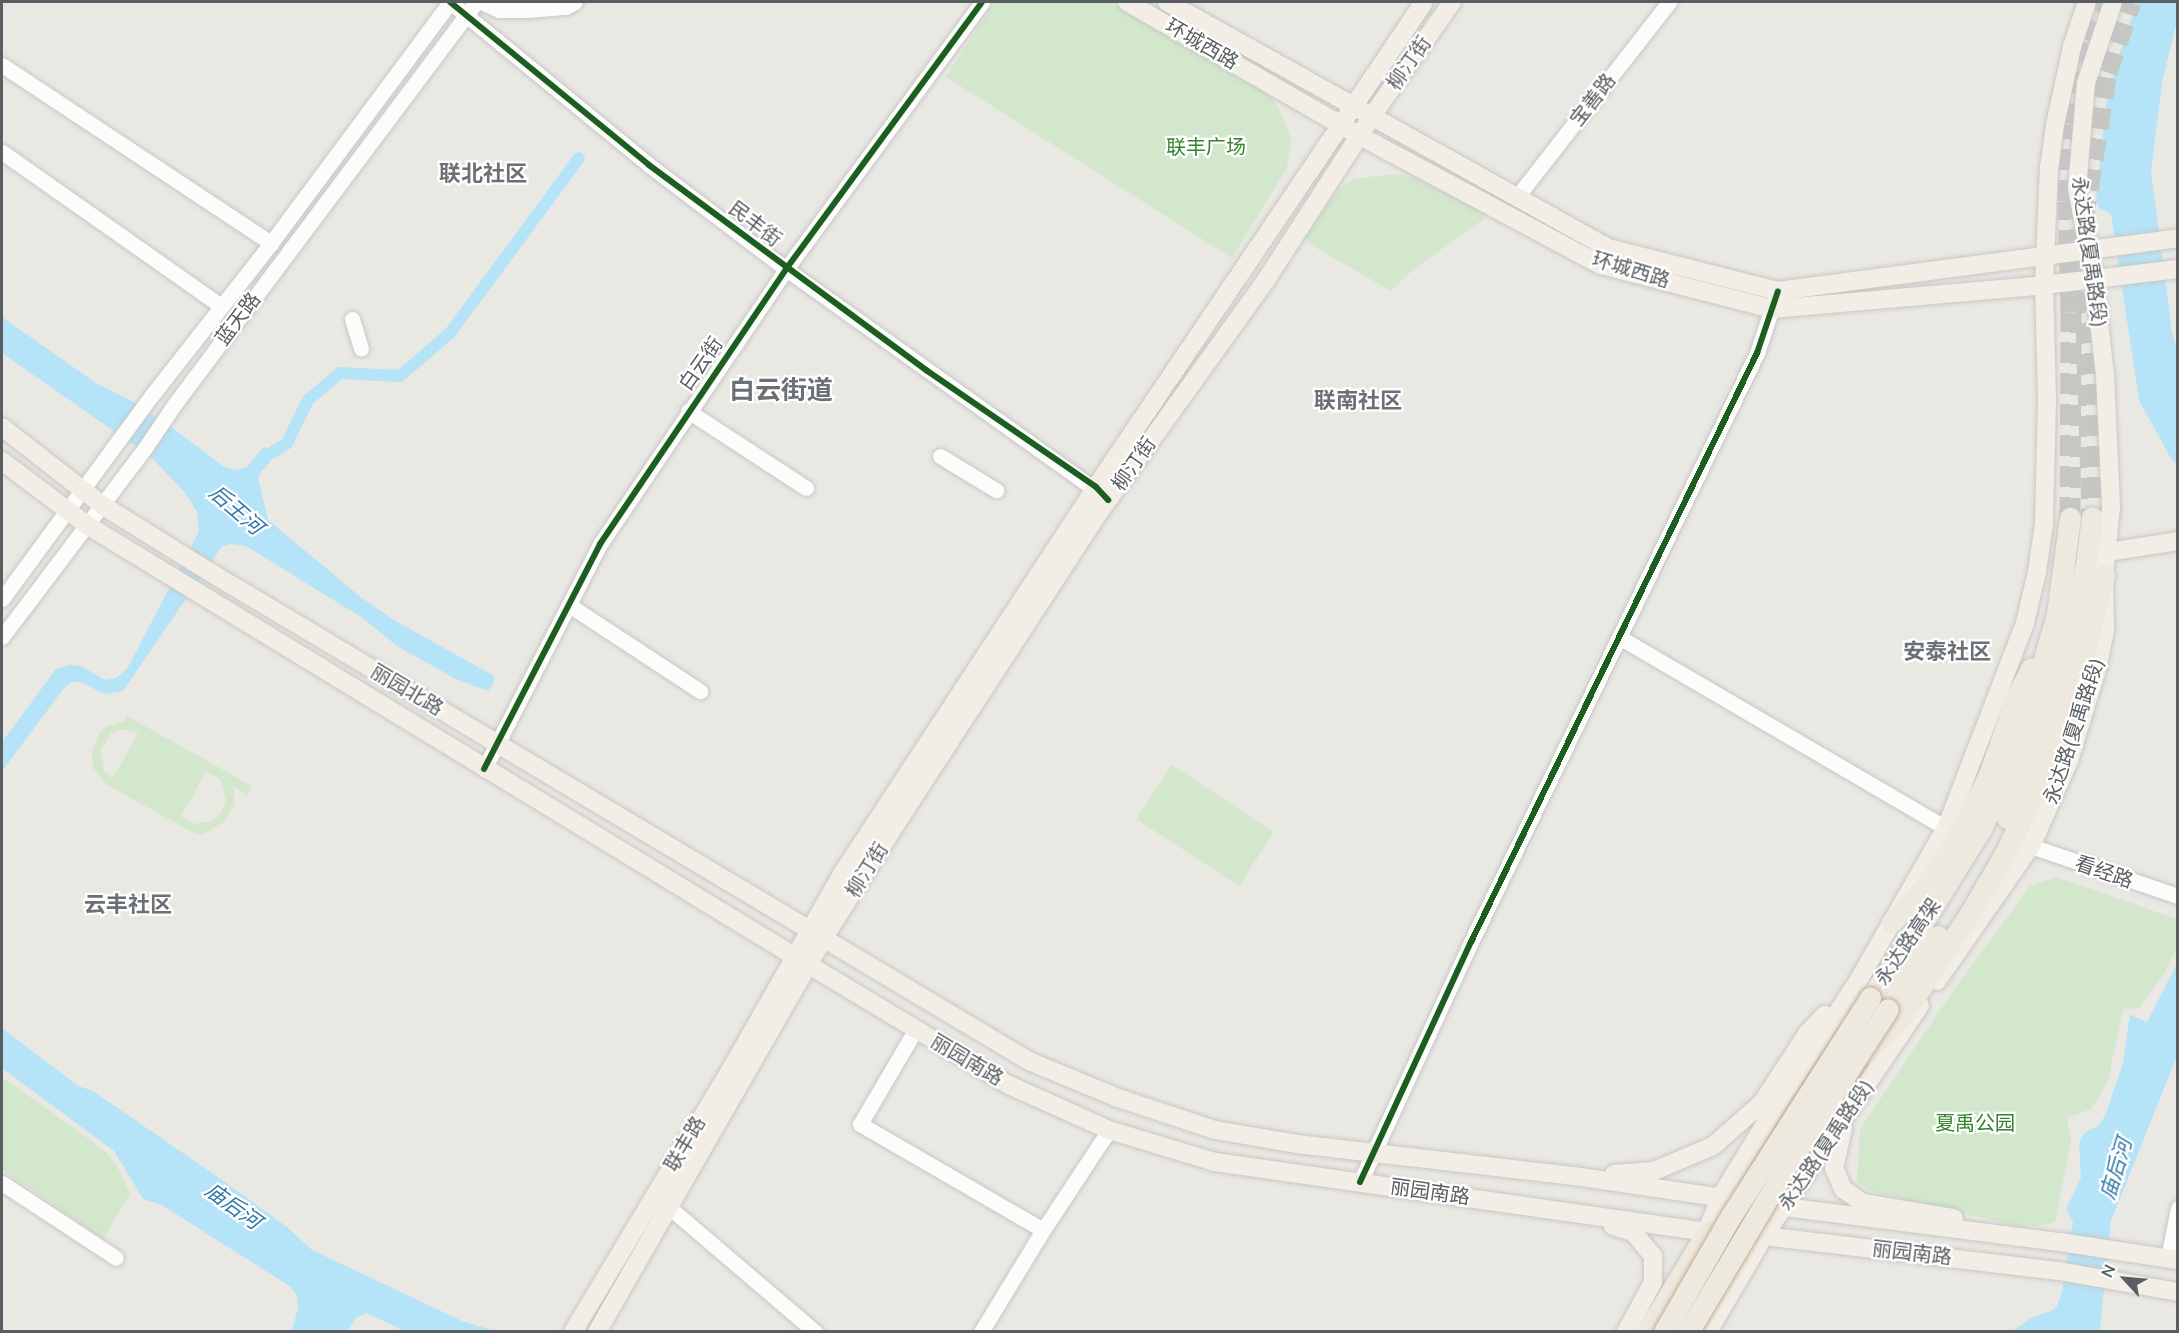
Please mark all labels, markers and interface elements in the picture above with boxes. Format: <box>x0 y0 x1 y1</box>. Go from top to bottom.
street label: 环城西路 <box>1161 14 1243 74</box>
street label: 柳汀街 <box>1382 32 1436 94</box>
street label: 宝善路 <box>1565 69 1621 131</box>
park label: 联丰广场 <box>1166 135 1246 159</box>
district label: 联北社区 <box>439 162 527 188</box>
street label: 永达路(夏禹路段) <box>2066 175 2112 329</box>
street label: 民丰街 <box>724 196 786 252</box>
street label: 环城西路 <box>1589 247 1673 293</box>
street label: 蓝天路 <box>210 288 266 350</box>
street label: 白云街 <box>674 333 728 395</box>
district label: 白云街道 <box>729 375 833 407</box>
district label: 联南社区 <box>1314 389 1402 415</box>
street label: 柳汀街 <box>1107 433 1161 495</box>
water label: 后王河 <box>204 480 268 540</box>
district label: 安泰社区 <box>1903 640 1991 666</box>
street label: 永达路(夏禹路段) <box>2039 655 2109 807</box>
street label: 丽园北路 <box>367 659 447 721</box>
street label: 柳汀街 <box>841 838 893 902</box>
street label: 看经路 <box>2072 851 2136 893</box>
district label: 云丰社区 <box>84 893 172 919</box>
street label: 永达路高架 <box>1870 894 1946 990</box>
street label: 丽园南路 <box>927 1029 1007 1091</box>
street label: 永达路(夏禹路段) <box>1773 1075 1879 1215</box>
park label: 夏禹公园 <box>1935 1111 2015 1135</box>
street label: 联丰路 <box>659 1112 711 1176</box>
water label: 庙后河 <box>2095 1135 2137 1203</box>
street label: 丽园南路 <box>1389 1175 1471 1209</box>
water label: 庙后河 <box>200 1177 266 1235</box>
street label: 丽园南路 <box>1871 1236 1953 1270</box>
north arrow <box>2095 1249 2155 1309</box>
text: N <box>2096 1261 2121 1281</box>

